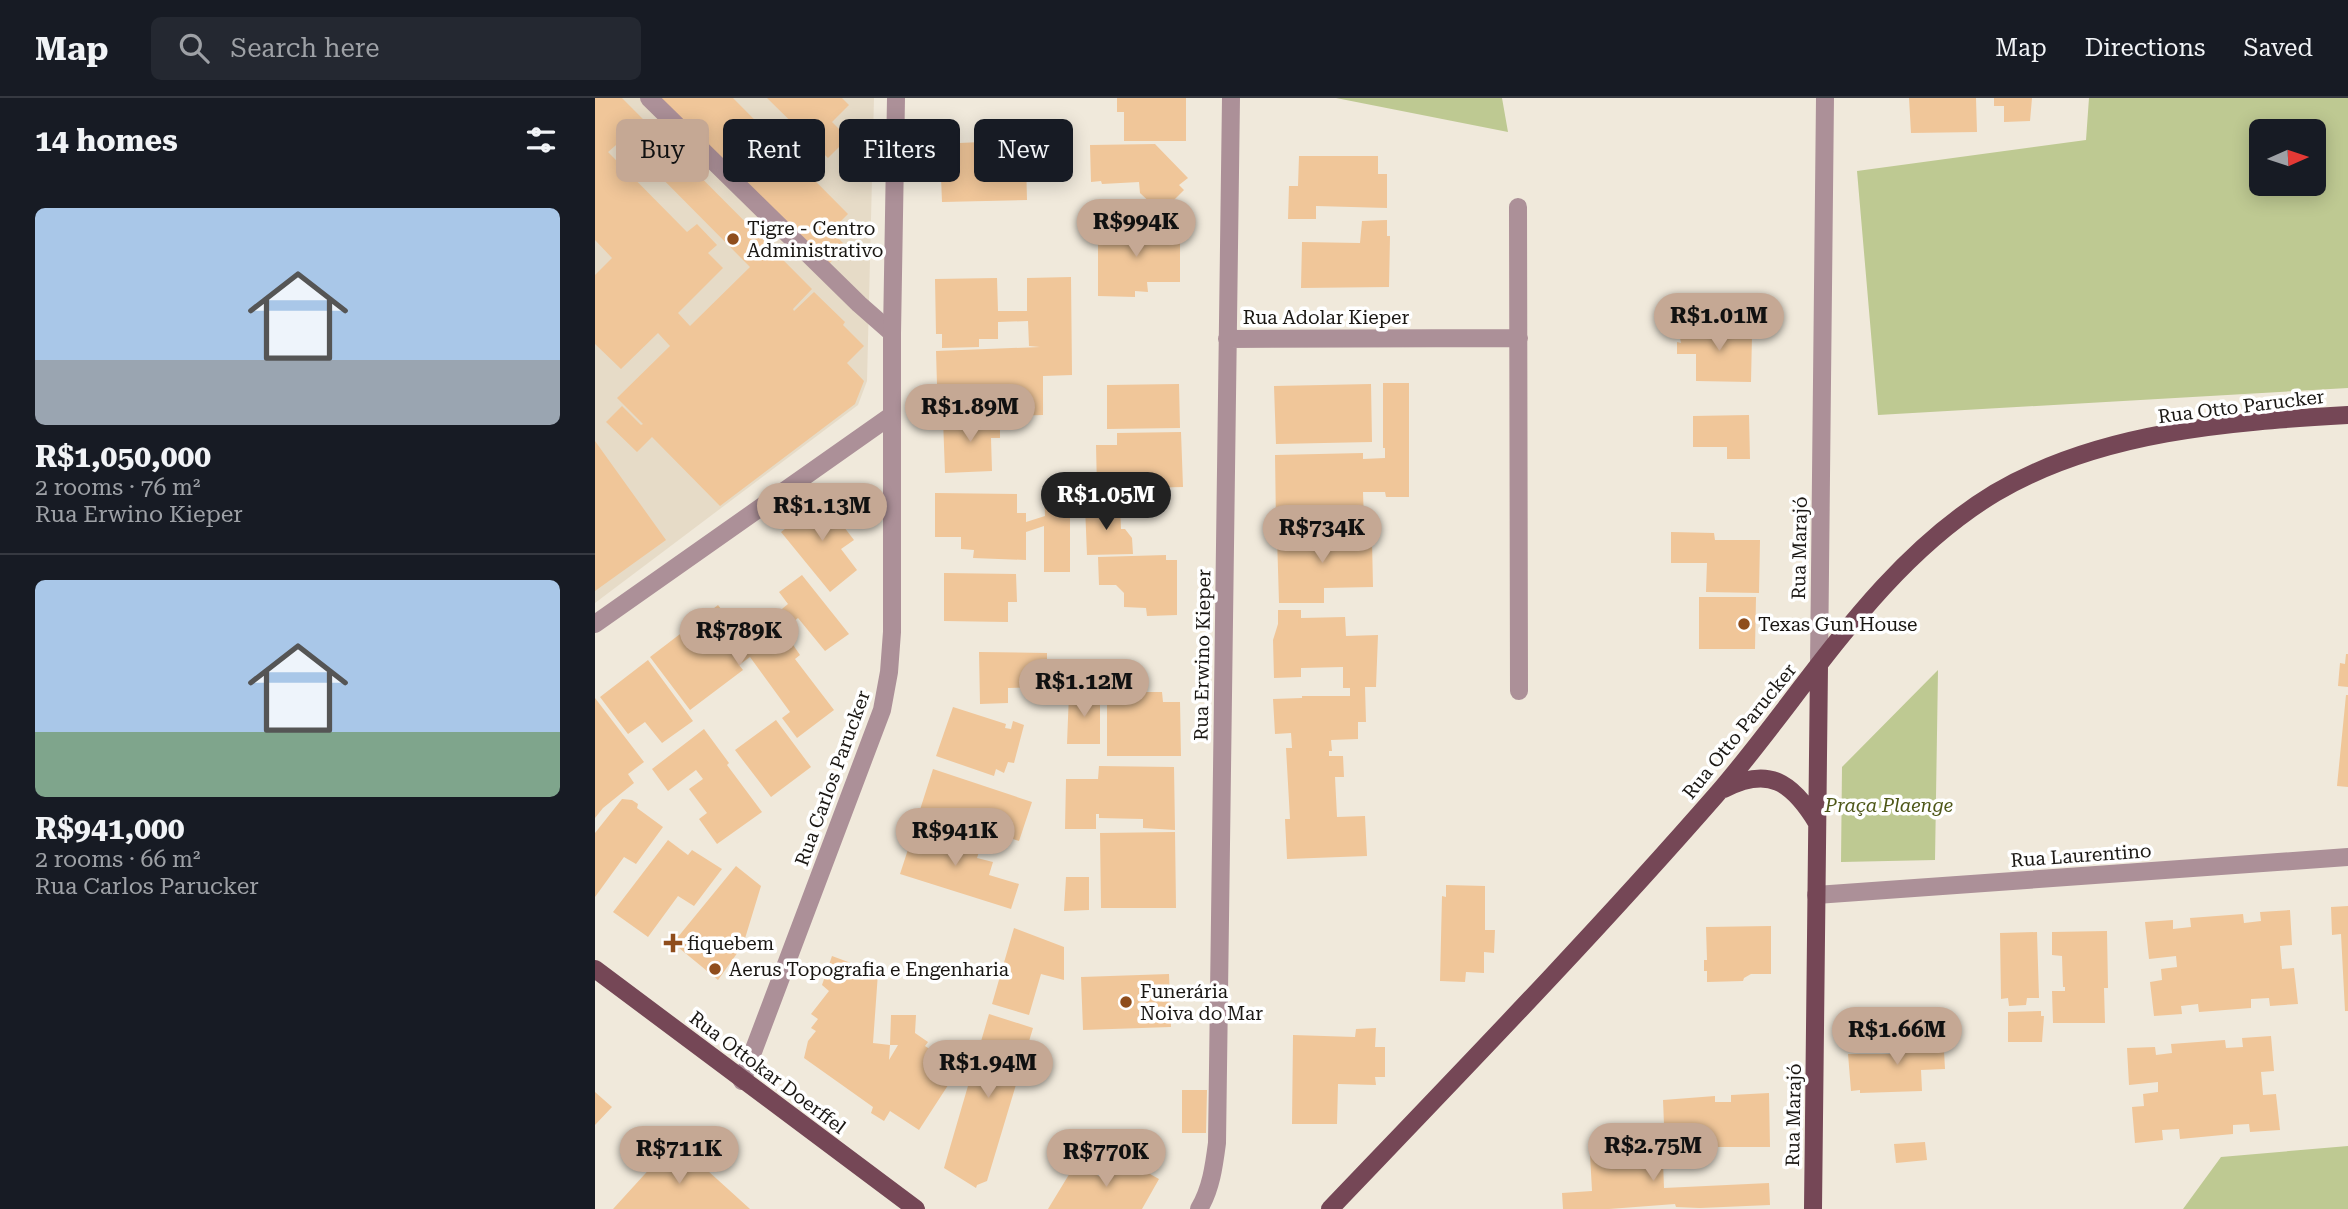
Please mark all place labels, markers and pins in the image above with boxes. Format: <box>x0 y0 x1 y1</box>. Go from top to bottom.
pin: R$994K <box>1079 200 1193 259</box>
place label: Tigre - Centro Administrativo <box>747 217 884 262</box>
marker: Tigre - Centro Administrativo <box>725 231 741 247</box>
pin: R$1.01M <box>1654 294 1784 353</box>
pin: R$1.89M <box>905 384 1035 444</box>
pin: R$1.05M <box>1041 472 1171 532</box>
pin: R$1.13M <box>757 484 887 543</box>
pin: R$734K <box>1265 505 1379 565</box>
pin: R$789K <box>682 608 796 668</box>
place label: Texas Gun House <box>1758 613 1917 636</box>
marker: Texas Gun House <box>1736 616 1752 632</box>
pin: R$1.12M <box>1019 660 1149 719</box>
pin: R$941K <box>898 808 1012 868</box>
place label: fiquebem <box>687 932 774 955</box>
marker: fiquebem <box>665 935 681 951</box>
place label: Aerus Topografia e Engenharia <box>729 958 1010 981</box>
marker: Aerus Topografia e Engenharia <box>707 961 723 977</box>
place label: Funerária Noiva do Mar <box>1140 980 1263 1025</box>
marker: Funerária Noiva do Mar <box>1118 994 1134 1010</box>
pin: R$1.66M <box>1832 1007 1962 1067</box>
pin: R$1.94M <box>923 1040 1053 1100</box>
pin: R$2.75M <box>1588 1124 1718 1183</box>
pin: R$711K <box>622 1126 736 1186</box>
pin: R$770K <box>1049 1130 1163 1189</box>

